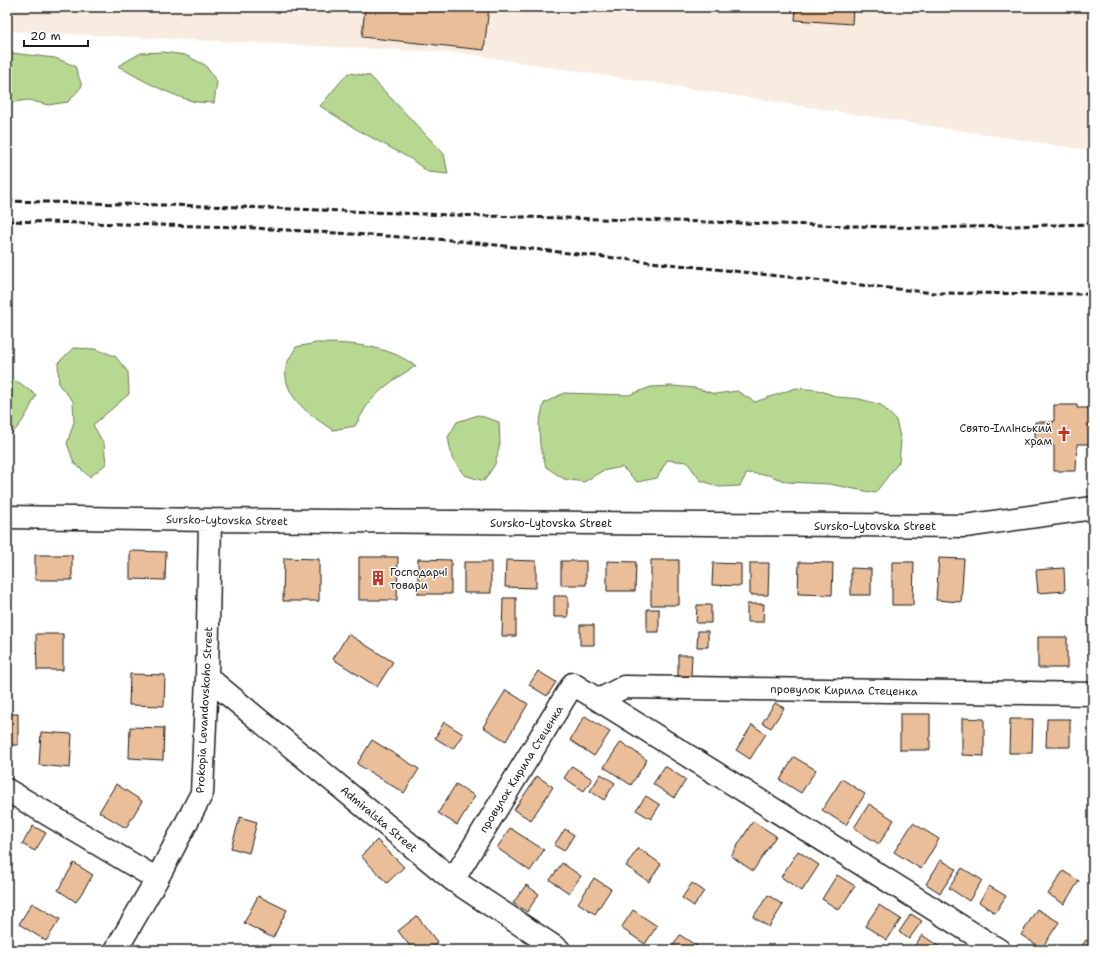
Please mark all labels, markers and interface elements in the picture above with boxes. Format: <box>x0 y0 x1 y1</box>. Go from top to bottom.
scale bar <box>24 22 88 48</box>
text: 20 m <box>30 28 61 44</box>
place label: Свято-Іллінський храм <box>960 421 1052 449</box>
church icon: Свято-Іллінський храм <box>1055 425 1073 443</box>
street label: Sursko-Lytovska Street <box>166 512 288 529</box>
street label: Sursko-Lytovska Street <box>490 516 612 531</box>
street label: Sursko-Lytovska Street <box>814 519 936 534</box>
place label: Господарчі товари <box>390 565 448 593</box>
building icon: Господарчі товари <box>369 569 387 587</box>
street label: Prokopia Levandovskoho Street <box>193 626 216 794</box>
street label: провулок Кирила Стеценка <box>770 682 918 699</box>
street label: провулок Кирила Стеценка <box>476 703 567 836</box>
street label: Admiralska Street <box>337 783 420 856</box>

